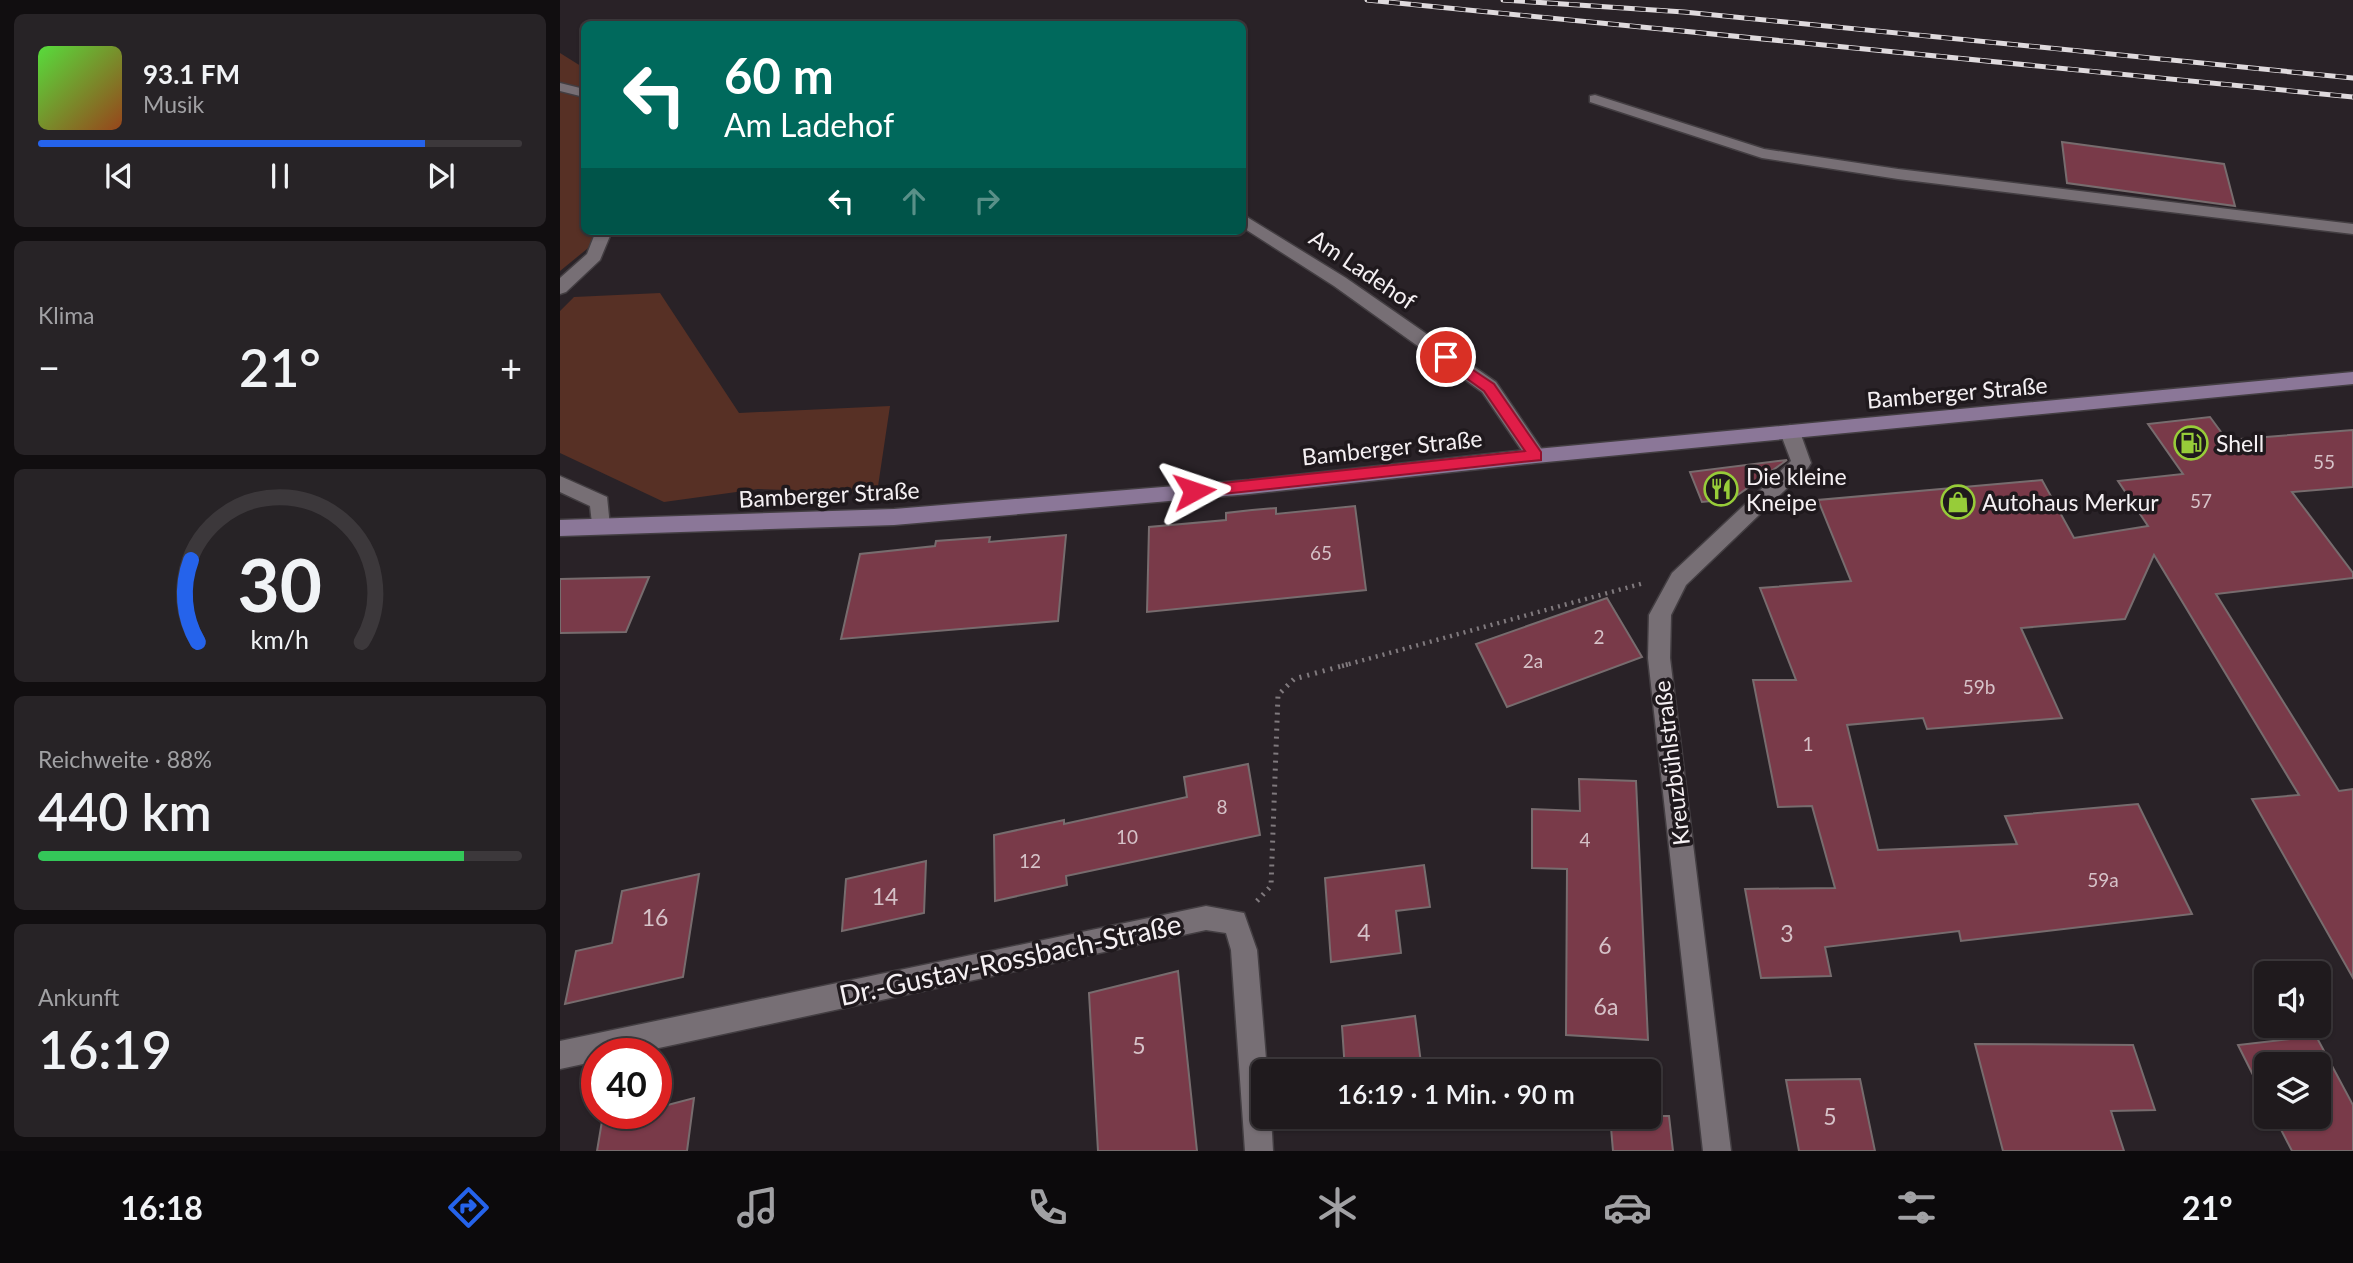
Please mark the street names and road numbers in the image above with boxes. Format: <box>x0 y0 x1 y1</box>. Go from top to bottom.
street label: Am Ladehof <box>1304 223 1422 315</box>
street label: Bamberger Straße <box>1866 370 2048 414</box>
street label: Bamberger Straße <box>1300 424 1484 470</box>
street label: Bamberger Straße <box>738 475 920 513</box>
street label: Kreuzbühlstraße <box>1647 679 1695 847</box>
street label: Dr.-Gustav-Rossbach-Straße <box>836 906 1184 1012</box>

